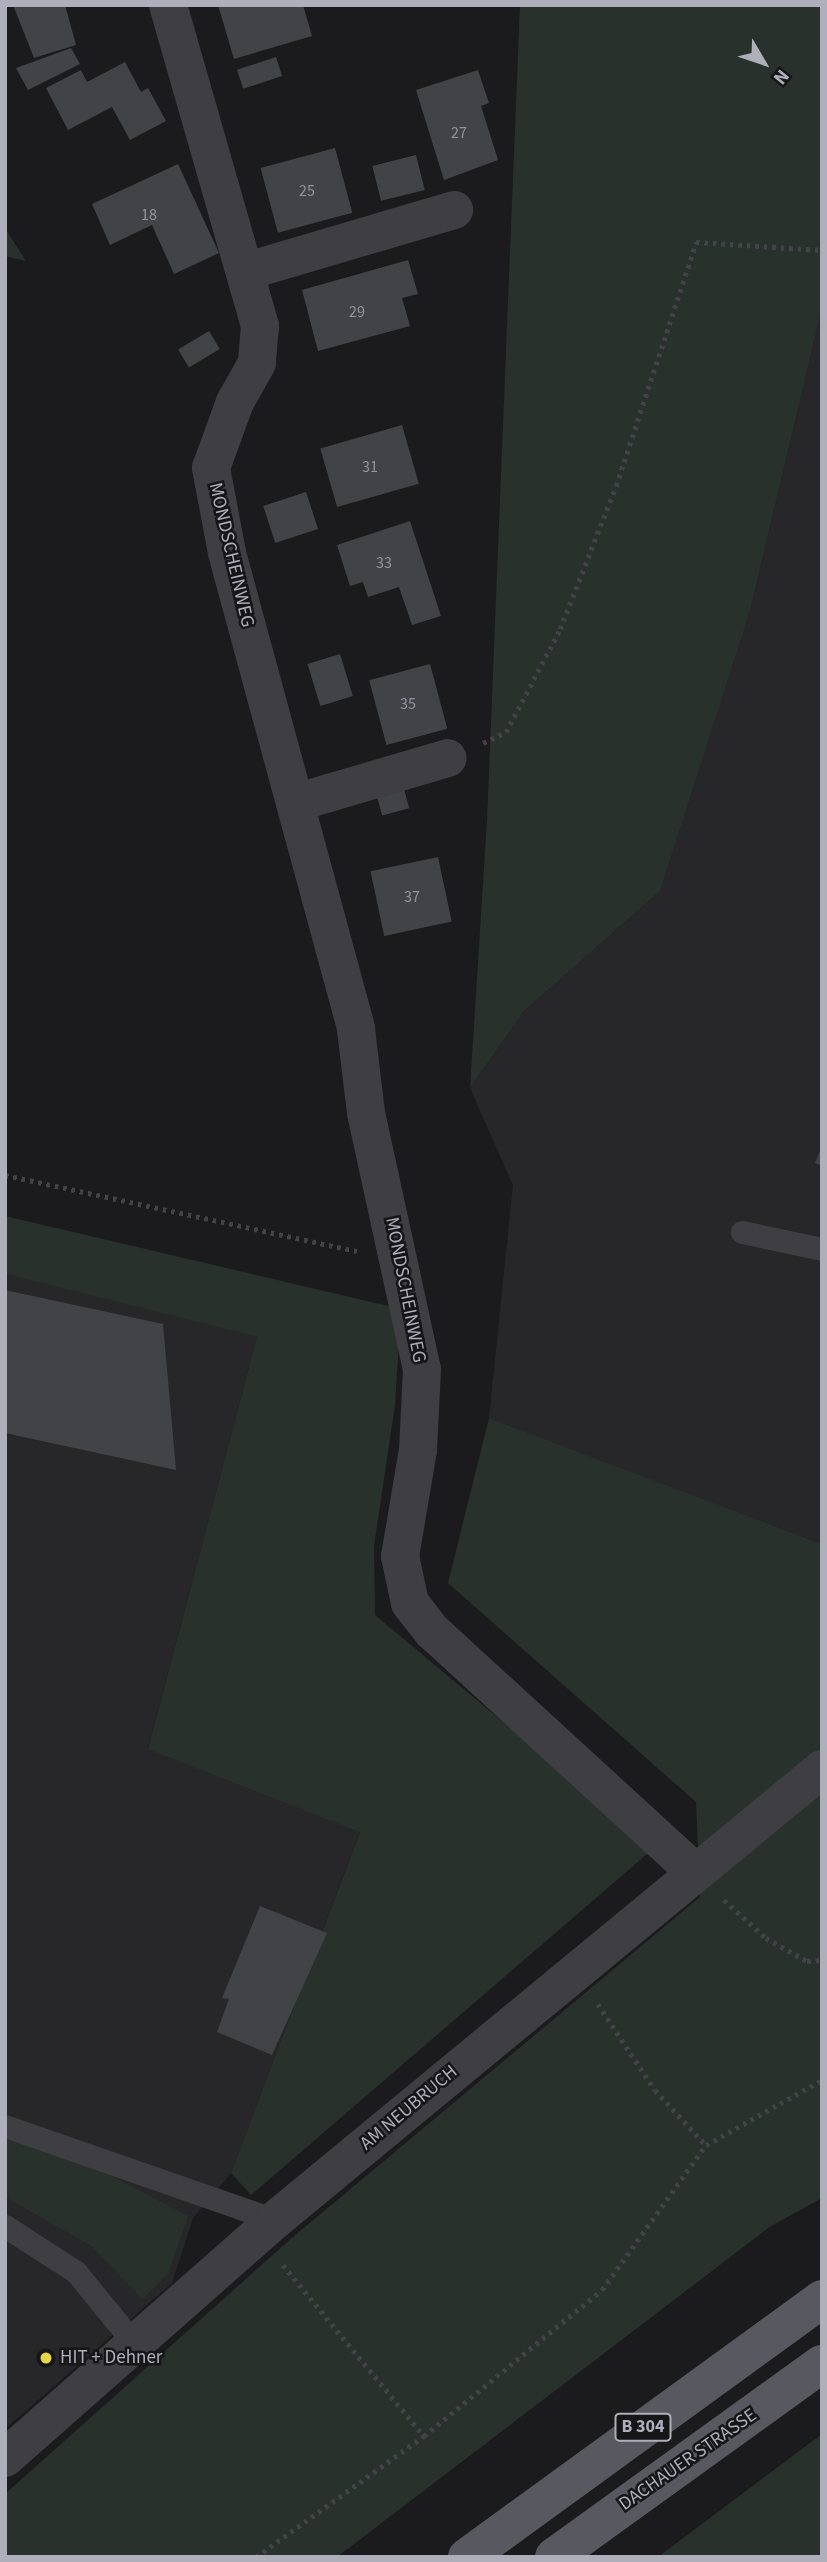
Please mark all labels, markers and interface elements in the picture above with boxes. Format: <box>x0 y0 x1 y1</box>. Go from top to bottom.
north arrow <box>729 28 799 98</box>
text: N <box>766 63 795 90</box>
house number: 27 <box>451 123 467 143</box>
house number: 25 <box>299 181 315 201</box>
house number: 18 <box>141 205 157 225</box>
house number: 29 <box>349 302 365 322</box>
house number: 31 <box>362 457 378 477</box>
street label: MONDSCHEINWEG <box>203 480 259 630</box>
house number: 33 <box>376 553 392 573</box>
house number: 35 <box>400 694 416 714</box>
house number: 37 <box>404 887 420 907</box>
street label: MONDSCHEINWEG <box>380 1215 430 1365</box>
street label: AM NEUBRUCH <box>356 2061 462 2155</box>
place label: HIT + Dehner <box>60 2347 162 2369</box>
marker: HIT + Dehner <box>38 2350 54 2366</box>
street label: DACHAUER STRASSE <box>615 2404 761 2516</box>
road number: B 304 <box>613 2412 673 2442</box>

